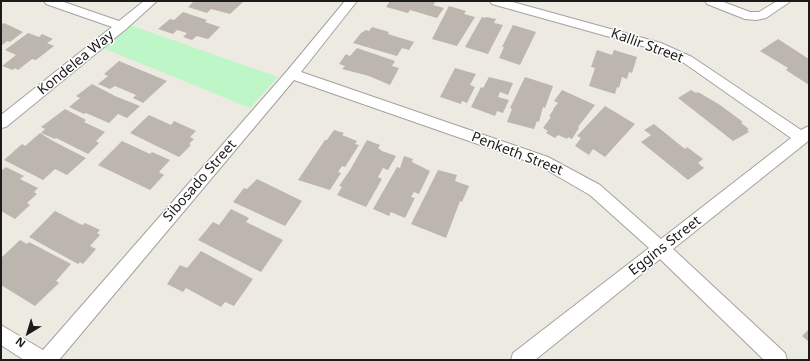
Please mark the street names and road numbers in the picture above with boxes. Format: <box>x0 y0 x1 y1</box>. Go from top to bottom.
street label: Kallir Street <box>608 25 686 67</box>
street label: Kondelea Way <box>35 27 117 99</box>
street label: Penketh Street <box>469 129 565 179</box>
street label: Sibosado Street <box>160 137 240 225</box>
street label: Eggins Street <box>626 213 704 279</box>

